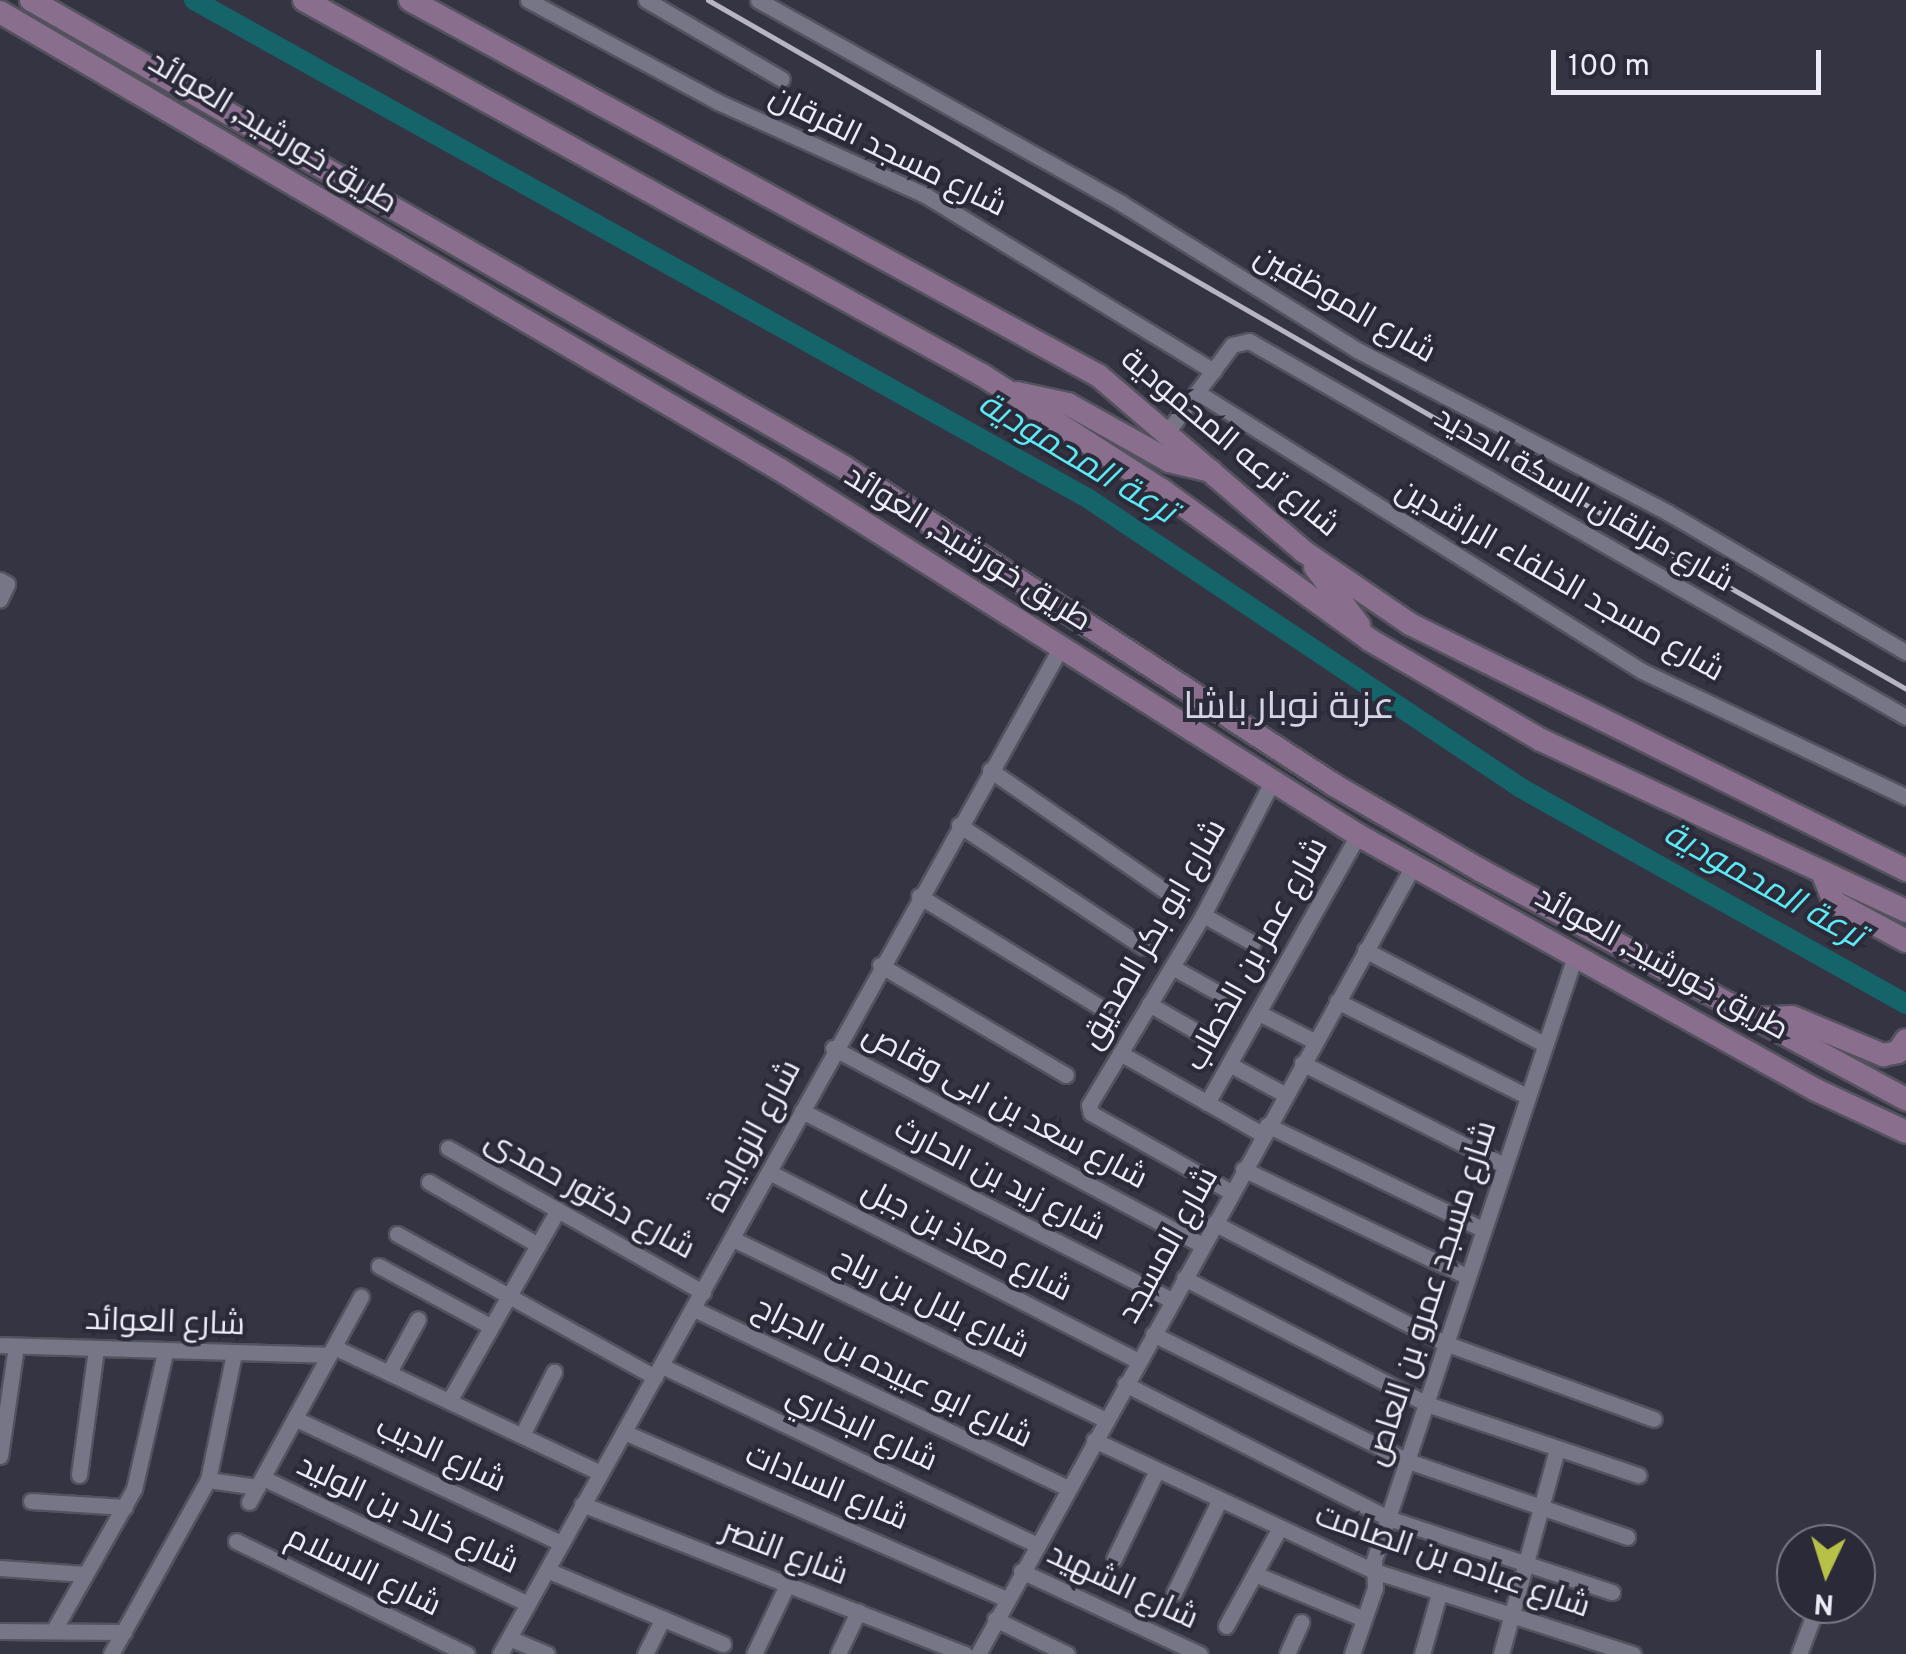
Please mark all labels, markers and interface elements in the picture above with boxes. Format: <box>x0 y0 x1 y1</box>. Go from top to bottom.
scale bar <box>1556 30 1826 92</box>
street label: طريق خورشيد, العوائد <box>141 45 403 223</box>
text: 100 m <box>1568 49 1650 86</box>
street label: شارع مسجد الفرقان <box>762 79 1012 227</box>
street label: شارع الموظفين <box>1246 239 1442 373</box>
street label: شارع ترعه المحمودية <box>1112 341 1346 547</box>
water label: ترعة المحمودية <box>970 384 1182 534</box>
street label: شارع مزلقان السكة الحديد <box>1427 400 1739 602</box>
street label: طريق خورشيد, العوائد <box>837 459 1097 641</box>
street label: شارع مسجد الخلفاء الراشدين <box>1388 472 1730 692</box>
district label: عزبة نوبار باشا <box>1183 686 1395 732</box>
street label: شارع ابو بكر الصديق <box>1074 814 1236 1056</box>
water label: ترعة المحمودية <box>1655 814 1871 958</box>
street label: شارع عمر بن الخطاب <box>1178 832 1338 1078</box>
street label: طريق خورشيد, العوائد <box>1528 879 1794 1051</box>
street label: شارع سعد بن ابى وقاص <box>855 1017 1153 1199</box>
street label: شارع الزوايدة <box>699 1054 811 1220</box>
street label: شارع زيد بن الحارث <box>887 1111 1111 1251</box>
street label: شارع مسجد عمرو بن العاص <box>1359 1117 1507 1471</box>
street label: شارع دكتور حمدى <box>477 1122 701 1270</box>
street label: شارع المسجد <box>1111 1161 1229 1331</box>
street label: شارع معاذ بن جبل <box>854 1173 1078 1311</box>
street label: شارع بلال بن رباح <box>827 1241 1035 1369</box>
street label: شارع ابو عبيده بن الجراح <box>746 1290 1038 1458</box>
street label: شارع العوائد <box>84 1302 246 1346</box>
street label: شارع البخاري <box>779 1378 943 1482</box>
street label: شارع الديب <box>369 1409 511 1503</box>
street label: شارع السادات <box>739 1437 913 1541</box>
street label: شارع خالد بن الوليد <box>290 1448 524 1584</box>
street label: شارع عباده بن الصامت <box>1309 1498 1595 1628</box>
street label: شارع النصر <box>715 1512 853 1596</box>
street label: شارع الاسلام <box>280 1519 446 1627</box>
north arrow <box>1776 1524 1876 1624</box>
street label: شارع الشهيد <box>1040 1536 1204 1640</box>
text: N <box>1813 1583 1835 1621</box>

